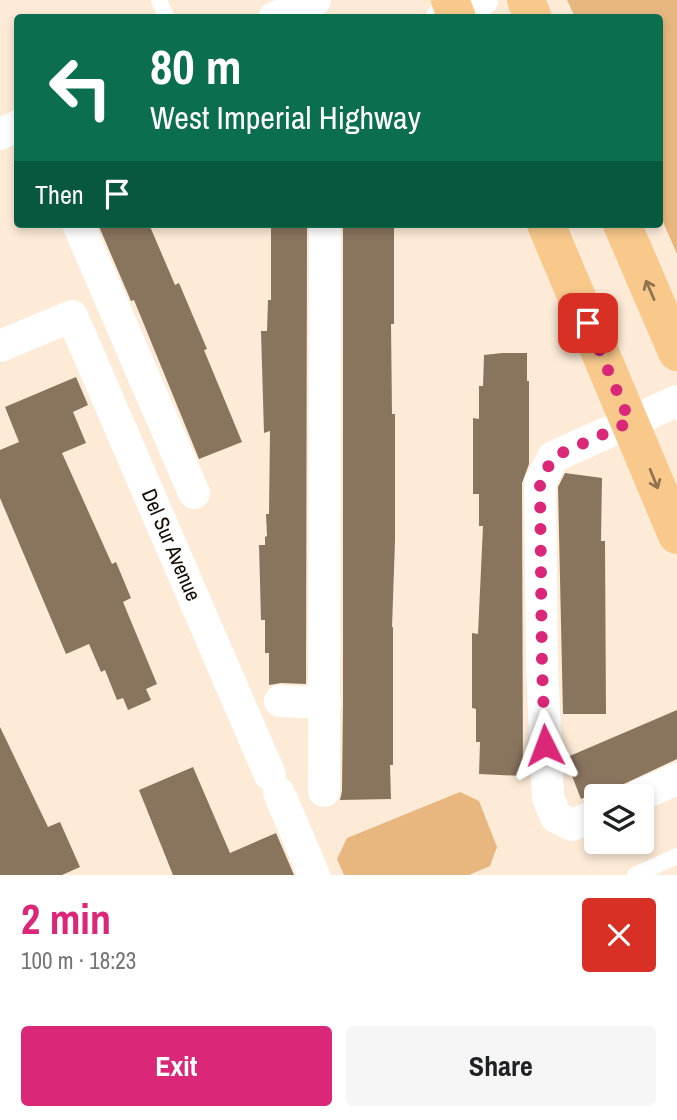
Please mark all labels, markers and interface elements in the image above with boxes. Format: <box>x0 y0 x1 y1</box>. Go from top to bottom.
text: 80 m <box>150 33 242 99</box>
icon: left <box>35 42 126 133</box>
text: West Imperial Highway <box>150 96 421 139</box>
icon: arrive <box>98 175 136 213</box>
text: Then <box>35 177 84 212</box>
one-way arrow <box>643 280 656 301</box>
pin <box>558 293 618 353</box>
icon: arrive <box>569 304 607 342</box>
one-way arrow <box>648 468 661 489</box>
street label: Del Sur Avenue <box>135 484 208 605</box>
position arrow <box>508 708 582 782</box>
map controls <box>584 784 654 854</box>
button: layers <box>584 784 654 854</box>
text: 2 min <box>21 891 111 947</box>
button: close <box>582 898 656 972</box>
text: 100 m · 18:23 <box>21 945 136 976</box>
button: Exit <box>21 1026 332 1106</box>
button: Share <box>346 1026 656 1106</box>

